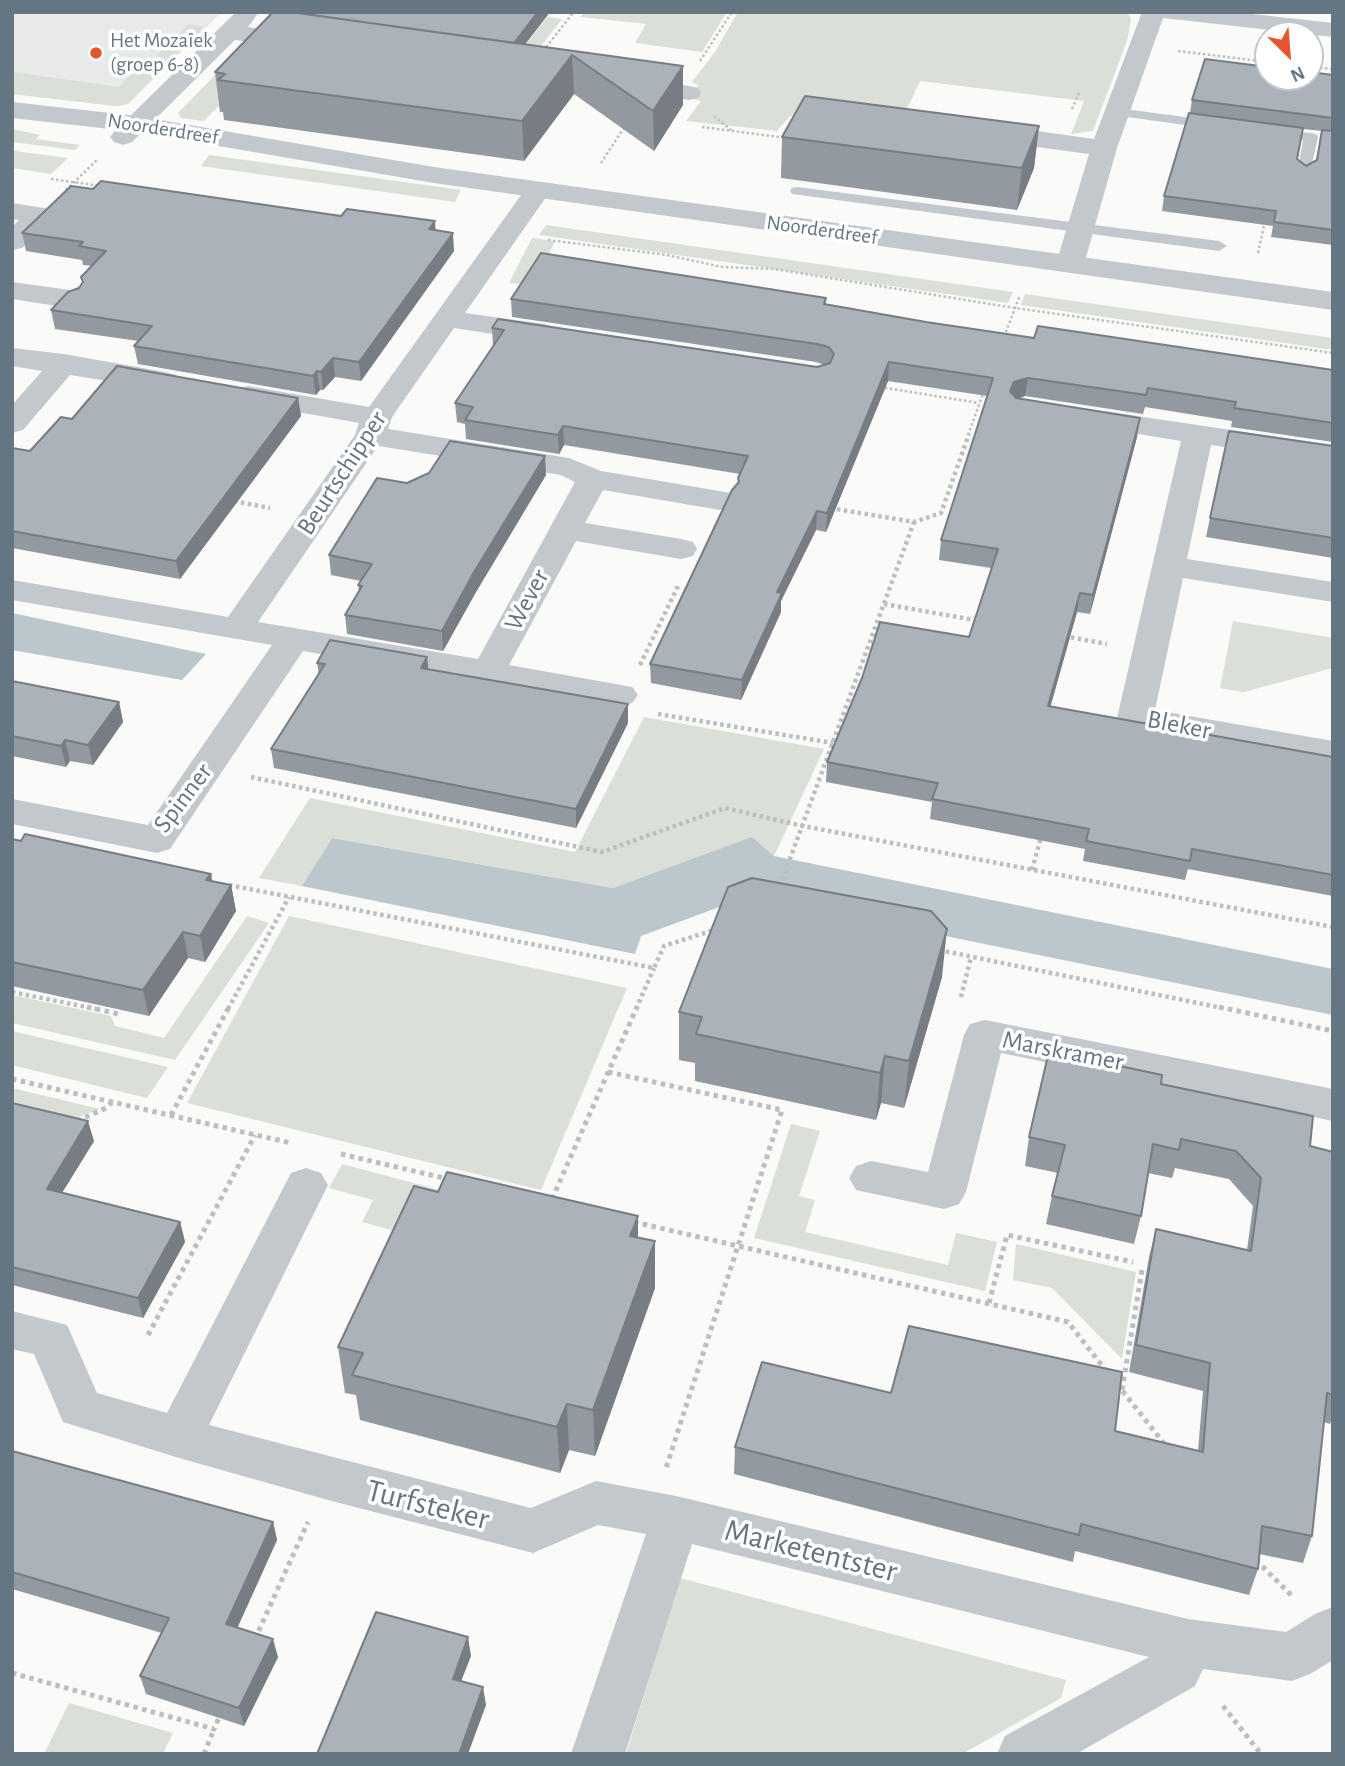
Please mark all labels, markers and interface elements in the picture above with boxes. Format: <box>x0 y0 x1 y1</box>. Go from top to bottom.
north arrow <box>1254 21 1324 91</box>
place label: Het Mozaïek (groep 6-8) <box>110 28 213 78</box>
marker: Het Mozaïek (groep 6-8) <box>88 45 104 61</box>
text: N <box>1287 62 1307 85</box>
street label: Noorderdreef <box>106 108 220 150</box>
street label: Noorderdreef <box>765 210 879 250</box>
street label: Beurtschipper <box>290 405 394 541</box>
street label: Wever <box>498 564 556 636</box>
street label: Bleker <box>1145 704 1213 746</box>
street label: Spinner <box>147 757 219 839</box>
street label: Marskramer <box>1000 1024 1126 1078</box>
street label: Turfsteker <box>363 1471 493 1539</box>
street label: Marketentster <box>721 1511 901 1591</box>

